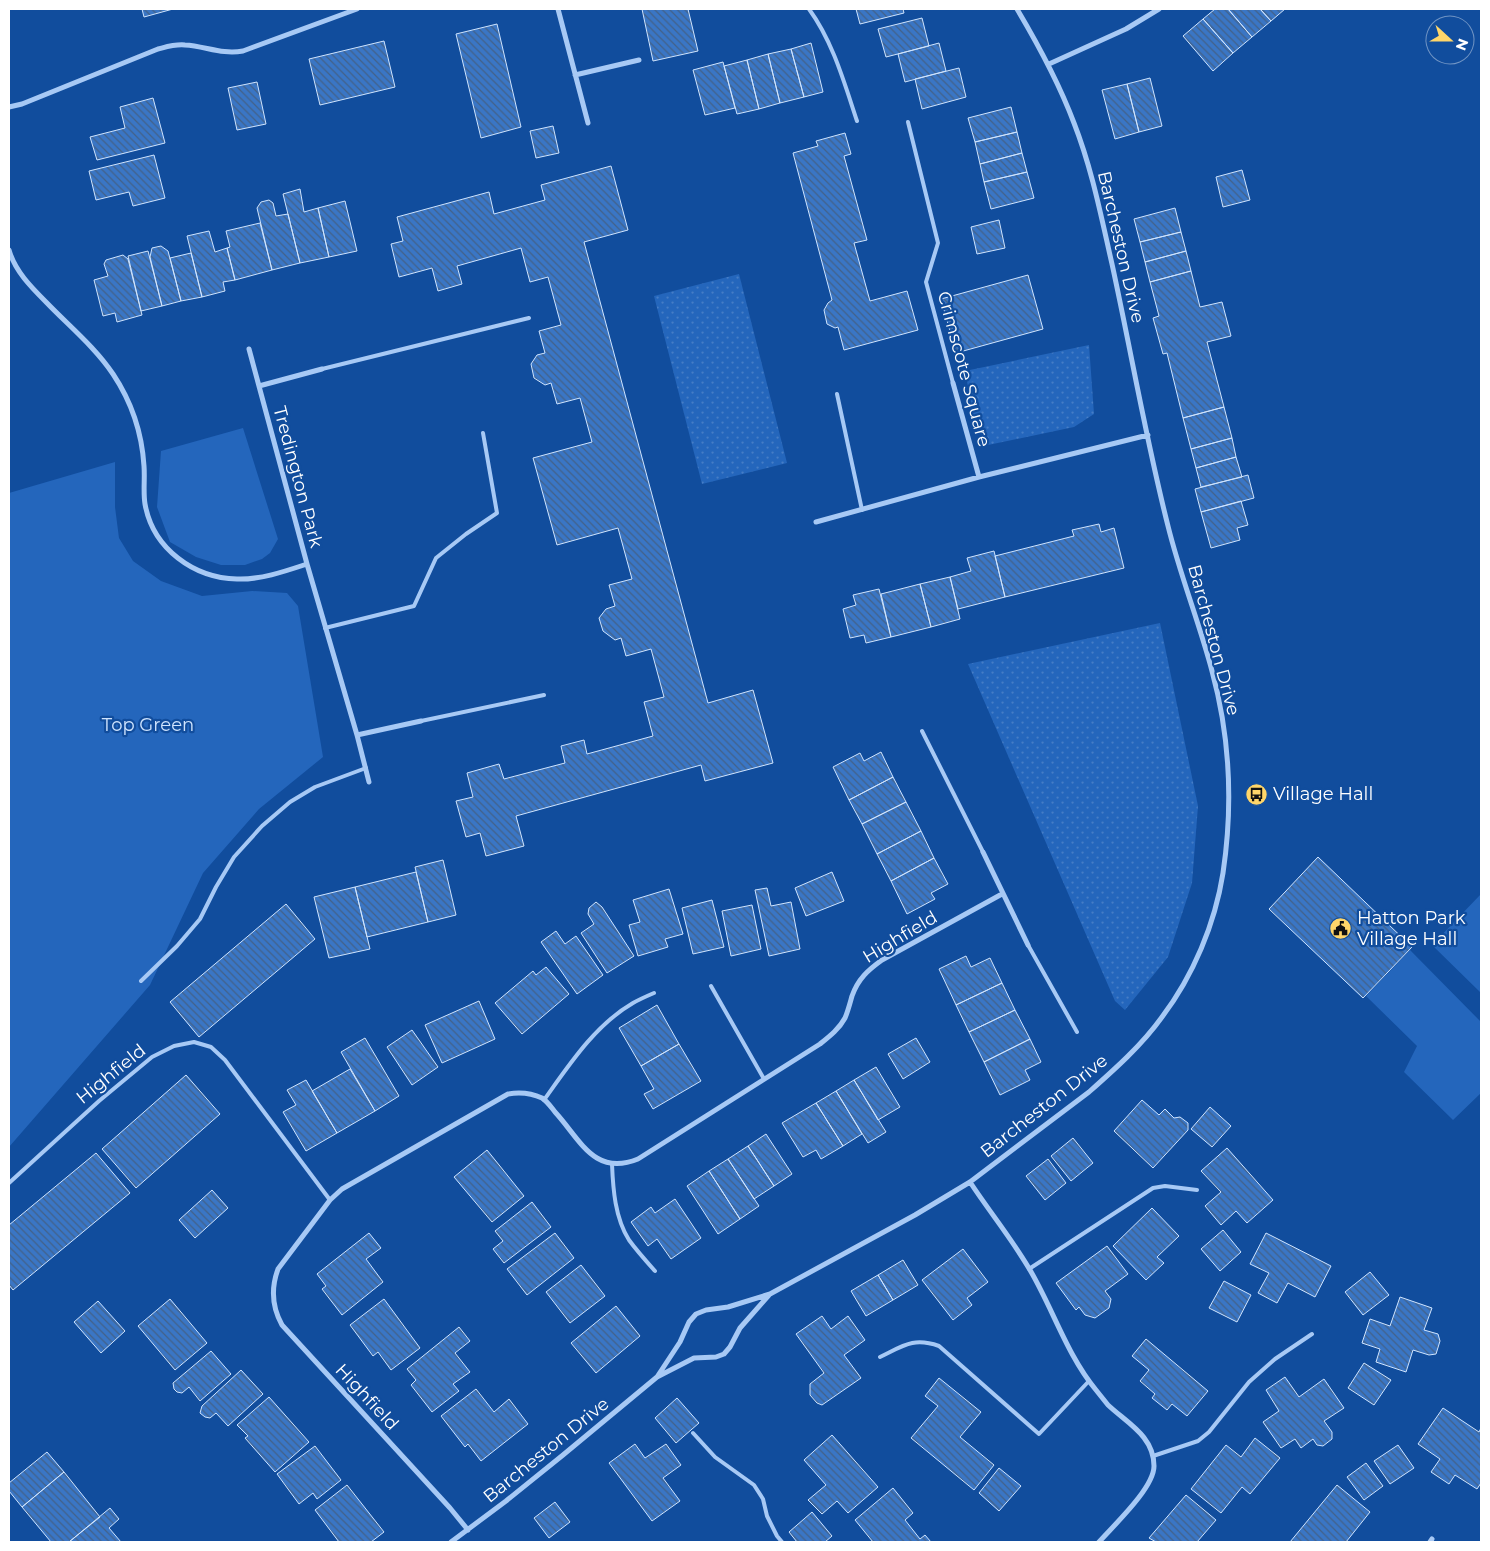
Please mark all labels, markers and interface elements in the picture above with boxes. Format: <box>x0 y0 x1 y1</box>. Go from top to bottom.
north arrow <box>1425 15 1475 65</box>
text: N <box>1452 36 1473 53</box>
street label: Barcheston Drive <box>1093 169 1149 325</box>
street label: Crimscote Square <box>933 289 995 449</box>
street label: Tredington Park <box>269 404 328 550</box>
street label: Barcheston Drive <box>1183 562 1245 718</box>
park label: Top Green <box>102 714 194 736</box>
bus stop icon: Village Hall <box>1245 782 1269 806</box>
place label: Village Hall <box>1273 783 1373 805</box>
street label: Highfield <box>859 906 941 968</box>
place label: Hatton Park Village Hall <box>1357 907 1466 950</box>
public building icon: Hatton Park Village Hall <box>1329 916 1353 940</box>
street label: Highfield <box>72 1039 150 1109</box>
street label: Barcheston Drive <box>976 1049 1112 1162</box>
street label: Highfield <box>331 1359 403 1435</box>
street label: Barcheston Drive <box>479 1393 613 1507</box>

